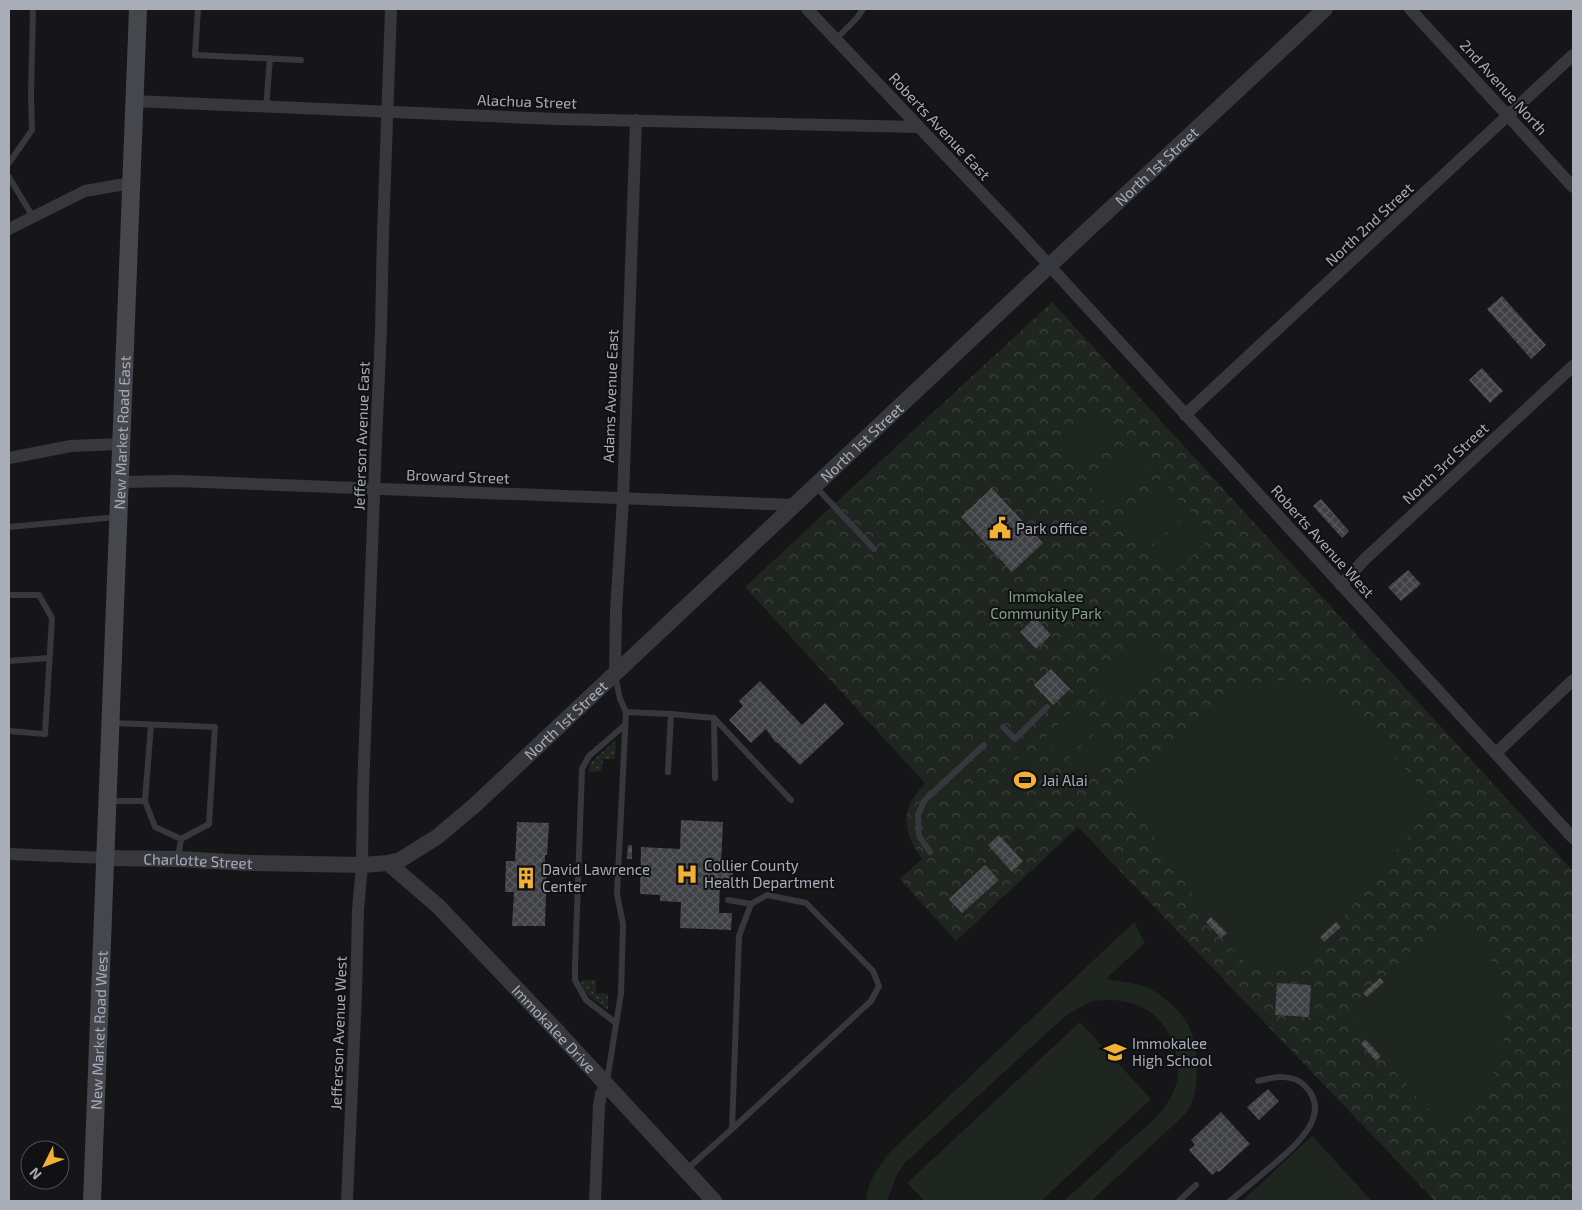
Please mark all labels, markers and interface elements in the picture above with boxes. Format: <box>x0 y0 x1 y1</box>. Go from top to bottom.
street label: 2nd Avenue North <box>1457 36 1551 138</box>
street label: Roberts Avenue East <box>886 69 995 184</box>
street label: Alachua Street <box>477 90 578 112</box>
street label: North 1st Street <box>1111 123 1202 209</box>
street label: North 2nd Street <box>1321 178 1417 269</box>
street label: Adams Avenue East <box>599 329 621 463</box>
street label: New Market Road East <box>110 355 134 510</box>
street label: Jefferson Avenue East <box>349 361 373 511</box>
street label: North 1st Street <box>816 399 907 485</box>
street label: North 3rd Street <box>1398 418 1492 507</box>
street label: Broward Street <box>406 465 510 487</box>
street label: Roberts Avenue West <box>1268 481 1379 601</box>
public building icon: Park office <box>987 515 1013 541</box>
place label: Park office <box>1016 519 1088 537</box>
park label: Immokalee Community Park <box>990 587 1102 622</box>
street label: North 1st Street <box>520 677 611 763</box>
sports icon: Jai Alai <box>1012 767 1038 793</box>
place label: Jai Alai <box>1042 771 1088 789</box>
street label: Charlotte Street <box>143 850 253 872</box>
place label: Collier County Health Department <box>704 856 835 891</box>
place label: David Lawrence Center <box>542 860 650 895</box>
hospital icon: Collier County Health Department <box>674 861 700 887</box>
building icon: David Lawrence Center <box>513 865 539 891</box>
street label: New Market Road West <box>87 950 111 1110</box>
street label: Jefferson Avenue West <box>326 955 350 1110</box>
street label: Immokalee Drive <box>509 981 600 1077</box>
place label: Immokalee High School <box>1132 1034 1213 1069</box>
school or university icon: Immokalee High School <box>1102 1039 1128 1065</box>
north arrow <box>20 1140 70 1190</box>
text: N <box>25 1165 45 1183</box>

